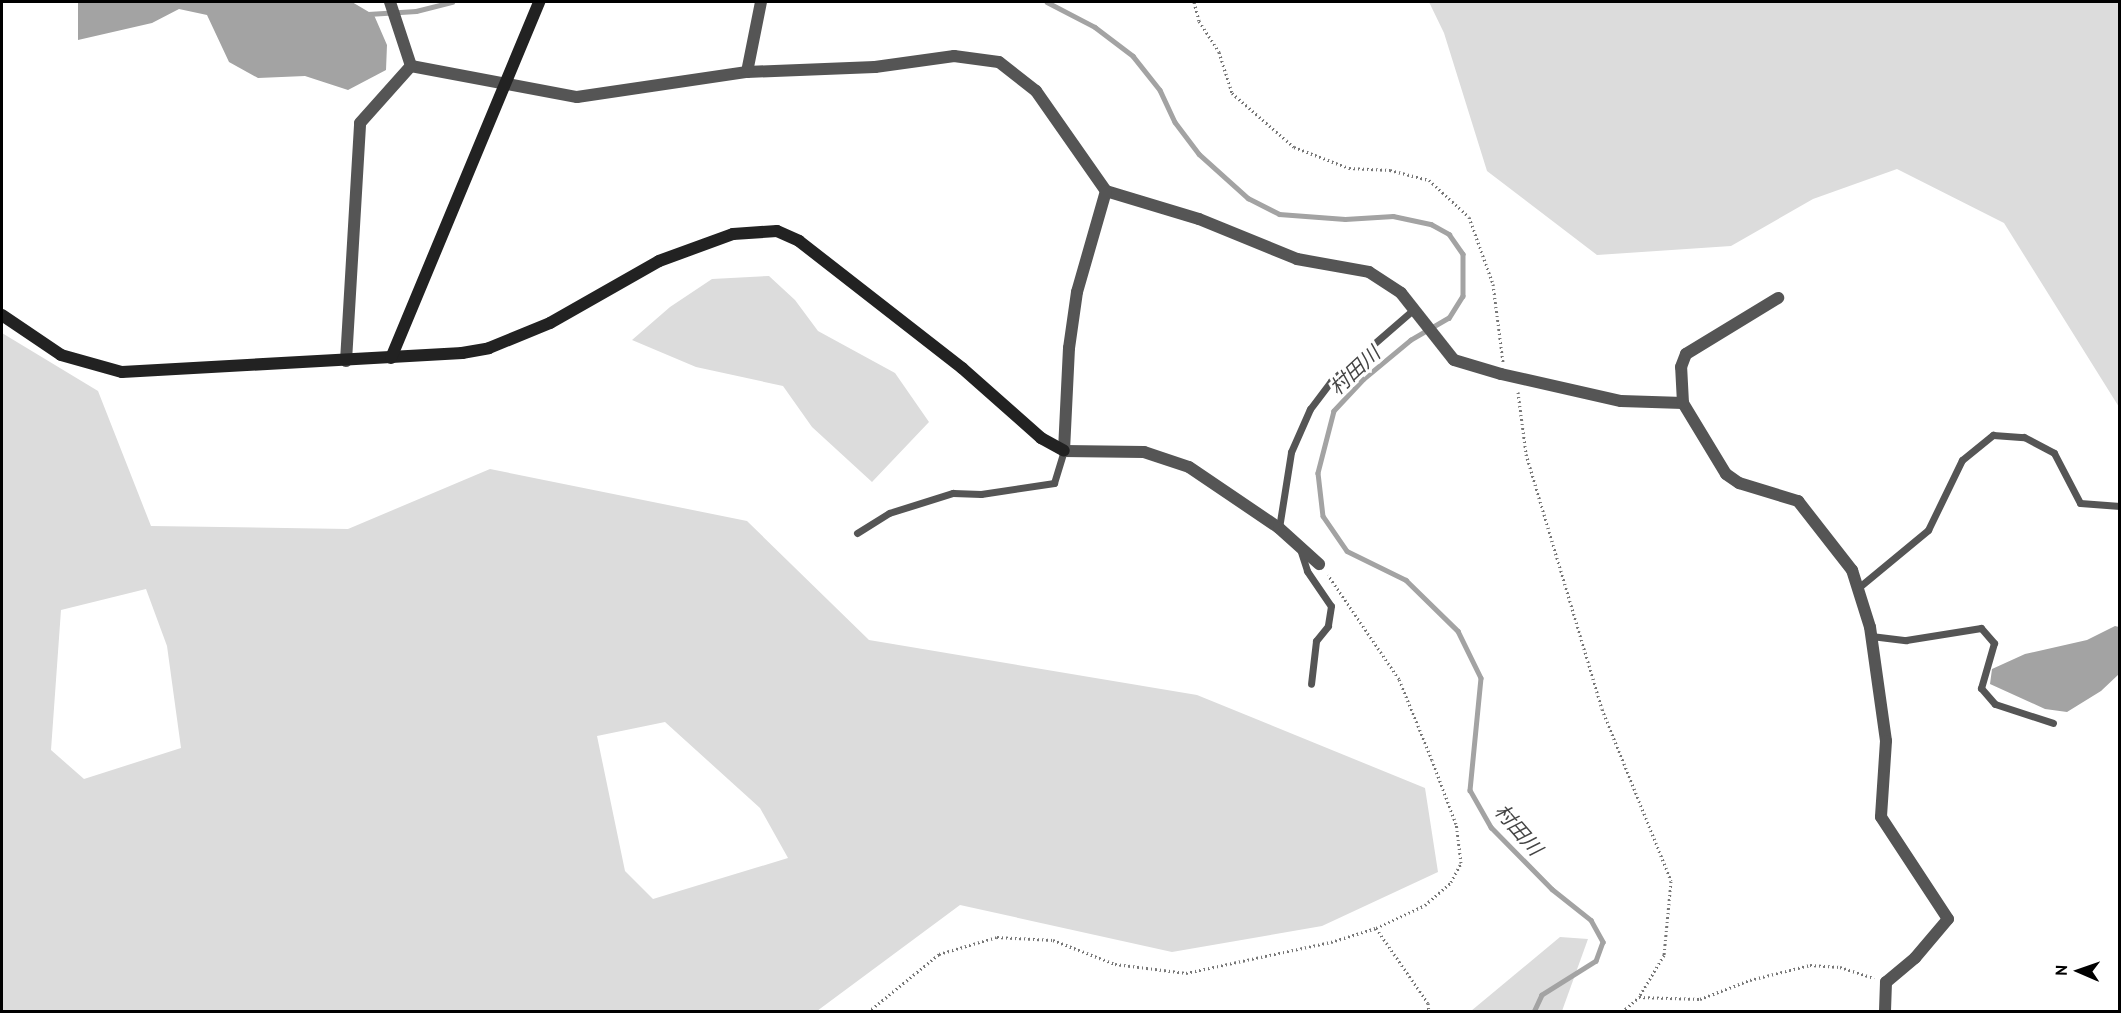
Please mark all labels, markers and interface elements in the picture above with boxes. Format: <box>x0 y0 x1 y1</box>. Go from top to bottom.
water label: 村田川 <box>1325 342 1385 400</box>
water label: 村田川 <box>1489 799 1547 861</box>
north arrow <box>2049 941 2109 1001</box>
text: N <box>2051 965 2071 976</box>

